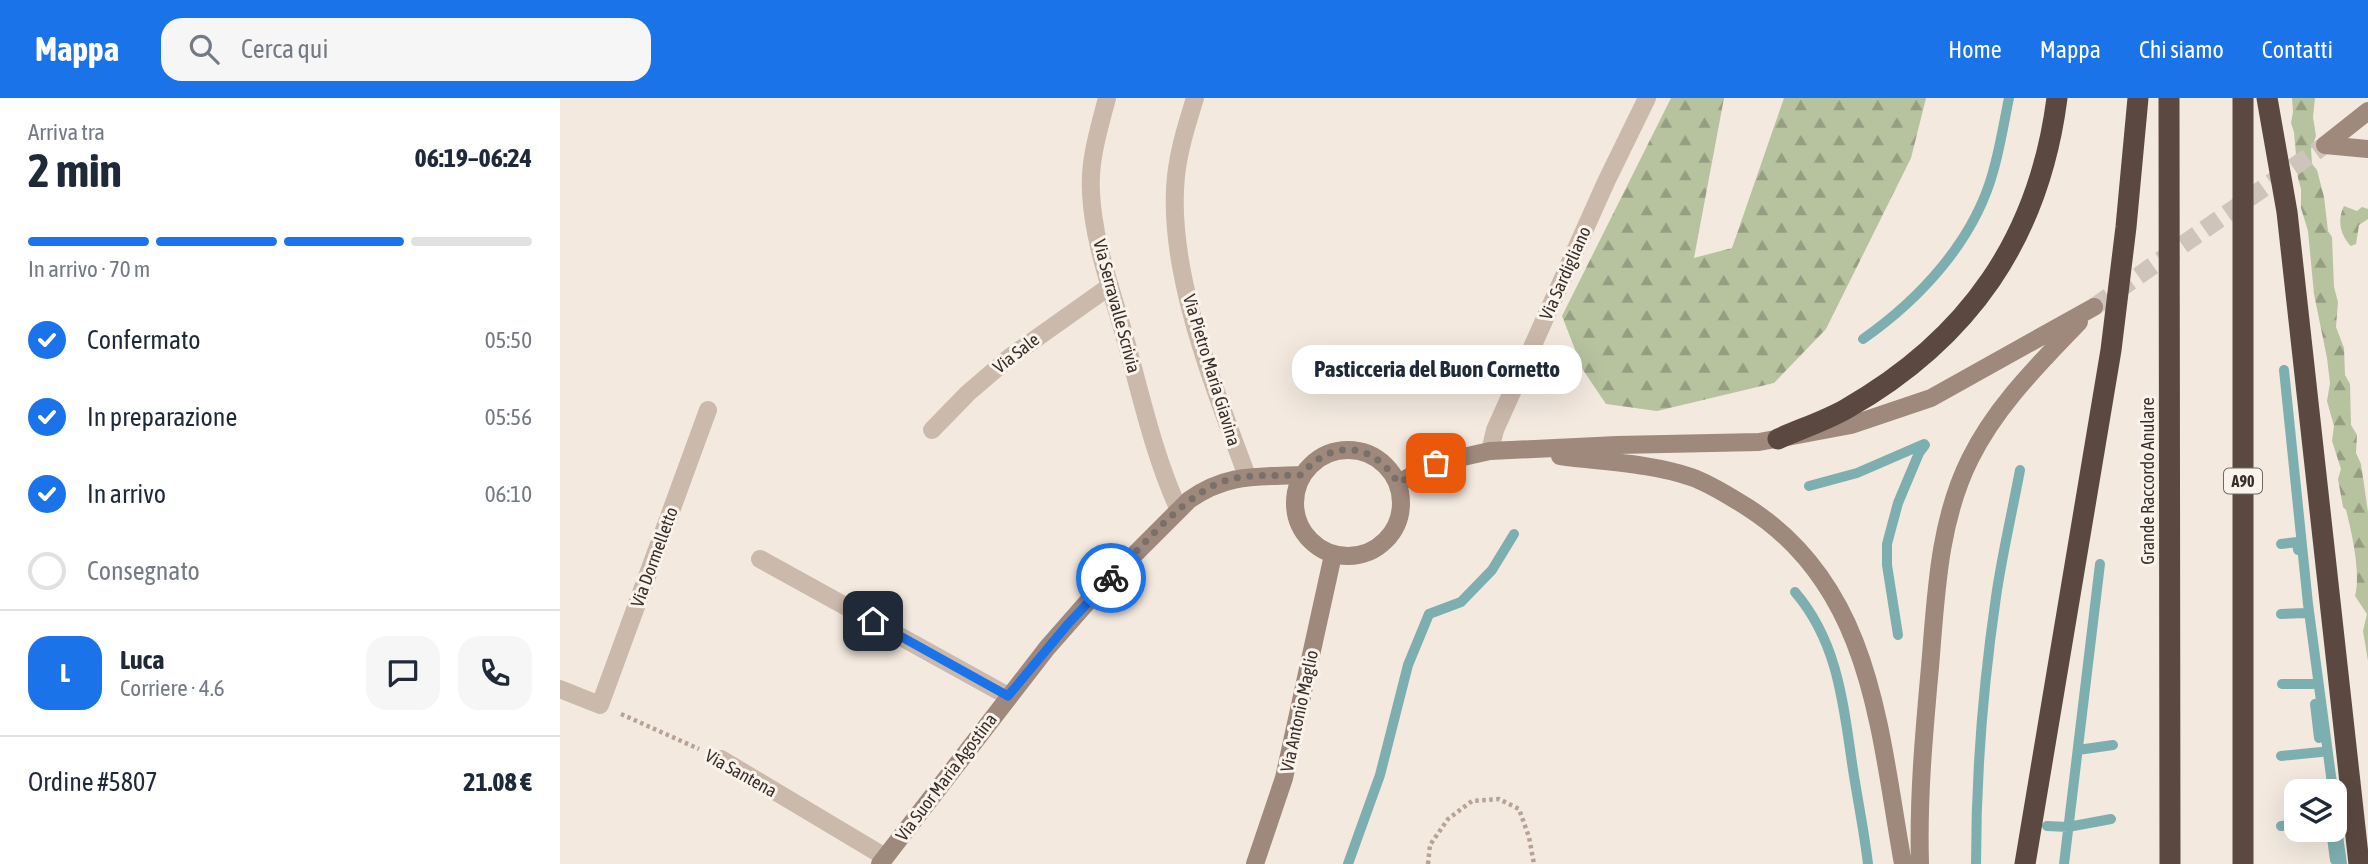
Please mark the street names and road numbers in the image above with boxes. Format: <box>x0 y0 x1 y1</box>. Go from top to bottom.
street label: Via Sardigliano <box>1535 223 1595 323</box>
street label: Via Serravalle Scrivia <box>1089 237 1145 375</box>
street label: Via Pietro Maria Giavina <box>1179 292 1245 448</box>
street label: Via Sale <box>989 329 1043 377</box>
street label: Grande Raccordo Anulare <box>2137 397 2158 565</box>
road number: A90 <box>2224 468 2262 494</box>
street label: Via Dormelletto <box>626 504 682 610</box>
street label: Via Antonio Maglio <box>1276 648 1322 774</box>
street label: Via Suor Maria Agostina <box>891 709 1001 845</box>
street label: Via Santena <box>701 745 781 801</box>

